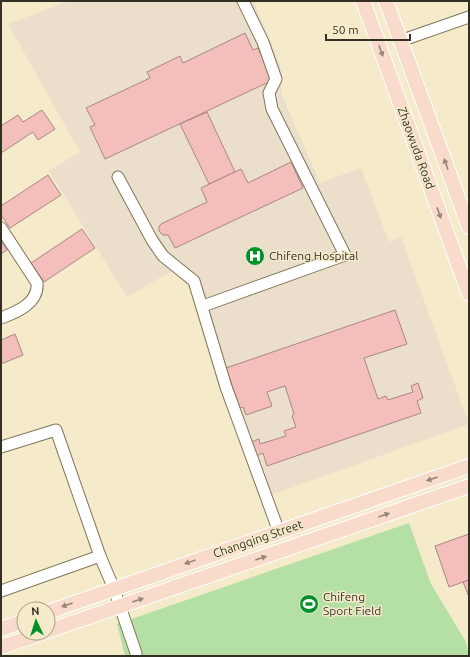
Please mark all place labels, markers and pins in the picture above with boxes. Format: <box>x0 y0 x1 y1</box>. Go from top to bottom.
hospital icon: Chifeng Hospital <box>244 245 266 267</box>
place label: Chifeng Hospital <box>269 249 358 262</box>
place label: Chifeng Sport Field <box>323 590 381 617</box>
sports icon: Chifeng Sport Field <box>298 593 320 615</box>

